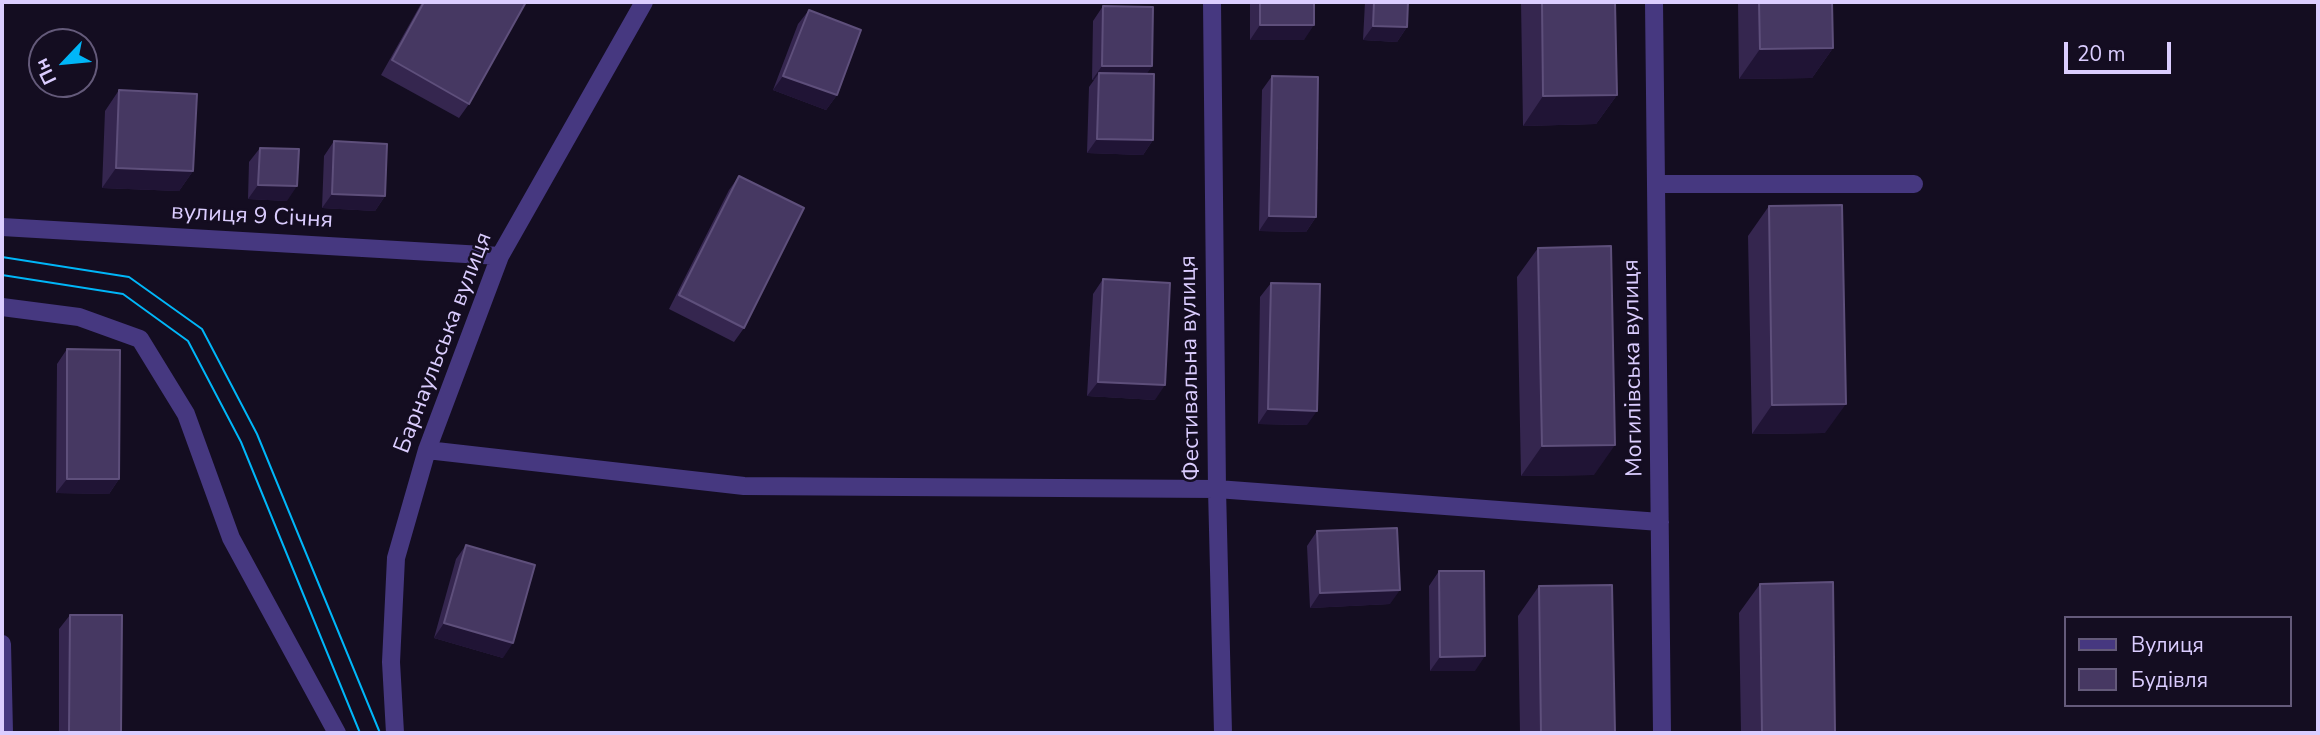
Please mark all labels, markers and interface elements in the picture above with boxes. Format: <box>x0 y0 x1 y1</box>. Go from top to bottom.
north arrow <box>28 28 98 98</box>
scale bar <box>2068 28 2175 72</box>
text: 20 m <box>2077 40 2126 68</box>
text: Пн <box>29 54 63 89</box>
street label: вулиця 9 Січня <box>170 199 334 235</box>
street label: Барнаульська вулиця <box>389 229 499 457</box>
street label: Фестивальна вулиця <box>1175 255 1207 481</box>
street label: Могилівська вулиця <box>1618 259 1650 477</box>
legend <box>2064 616 2292 707</box>
text: Вулиця <box>2131 631 2204 659</box>
text: Будівля <box>2131 666 2208 694</box>

